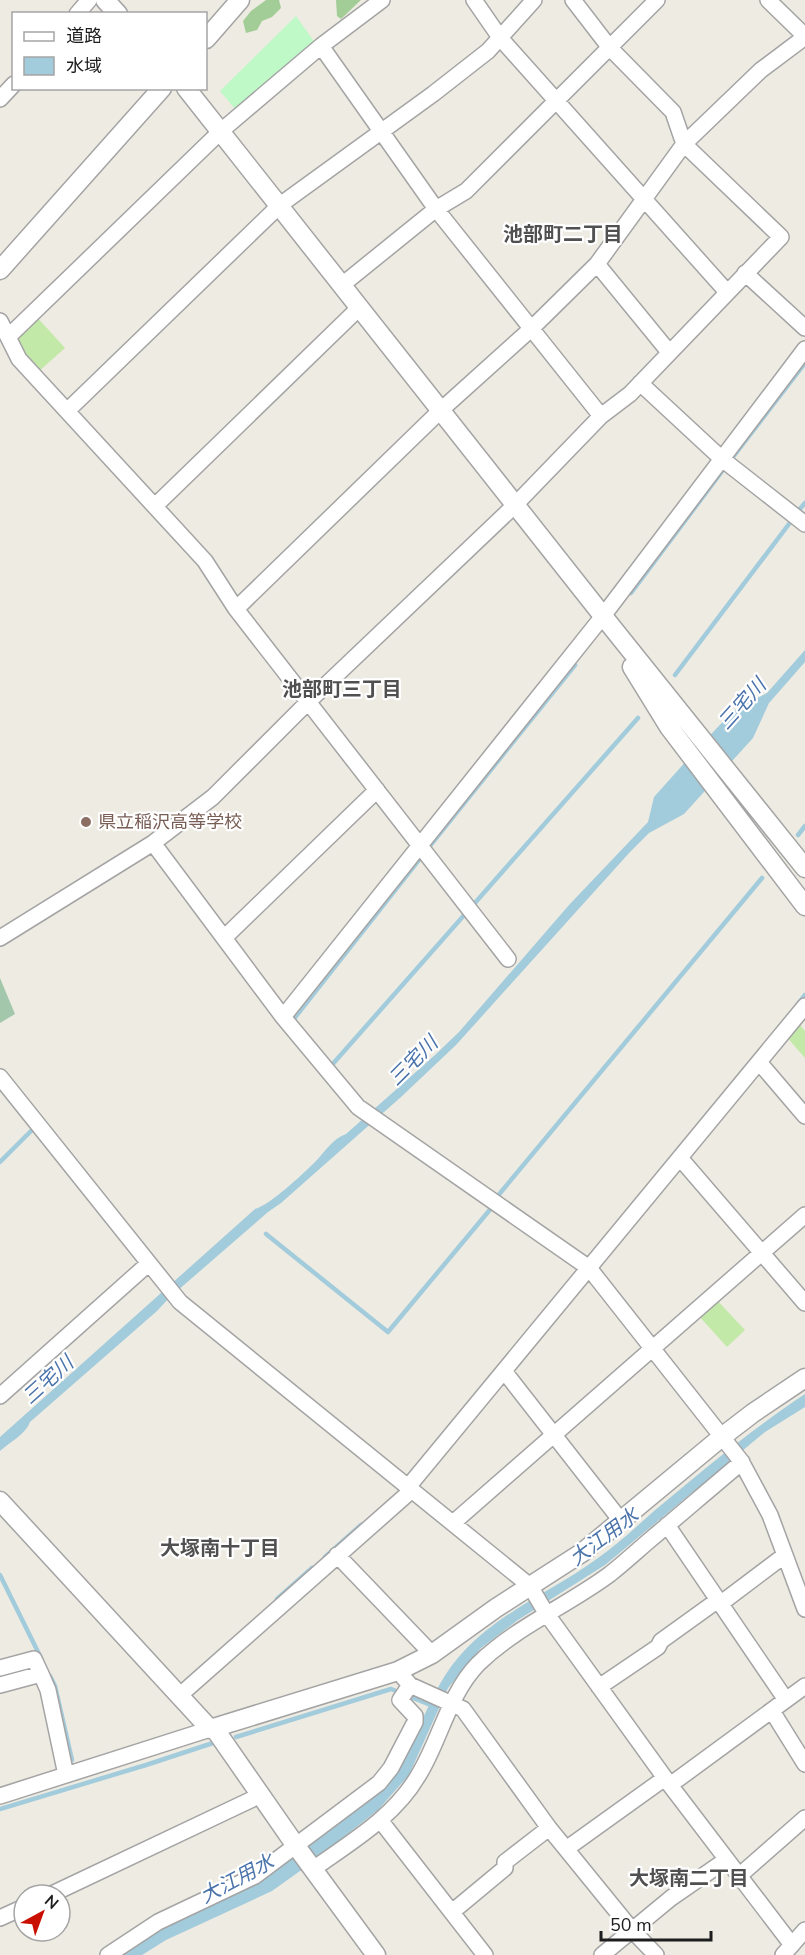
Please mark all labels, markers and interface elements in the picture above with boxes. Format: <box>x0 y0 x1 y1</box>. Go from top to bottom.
legend <box>12 12 207 90</box>
text: 道路 <box>66 24 102 48</box>
text: 水域 <box>66 54 102 78</box>
district label: 池部町二丁目 <box>503 221 623 248</box>
water label: 三宅川 <box>712 671 773 735</box>
district label: 池部町三丁目 <box>282 676 402 703</box>
place label: 県立稲沢高等学校 <box>98 810 242 834</box>
marker: 県立稲沢高等学校 <box>79 815 93 829</box>
water label: 三宅川 <box>382 1029 445 1092</box>
water label: 三宅川 <box>17 1349 81 1410</box>
water label: 大江用水 <box>564 1501 646 1572</box>
district label: 大塚南十丁目 <box>160 1535 280 1562</box>
water label: 大江用水 <box>195 1847 280 1910</box>
district label: 大塚南二丁目 <box>629 1865 749 1892</box>
north arrow <box>12 1883 72 1943</box>
text: N <box>39 1890 63 1915</box>
scale bar <box>601 1904 710 1942</box>
text: 50 m <box>610 1913 652 1937</box>

